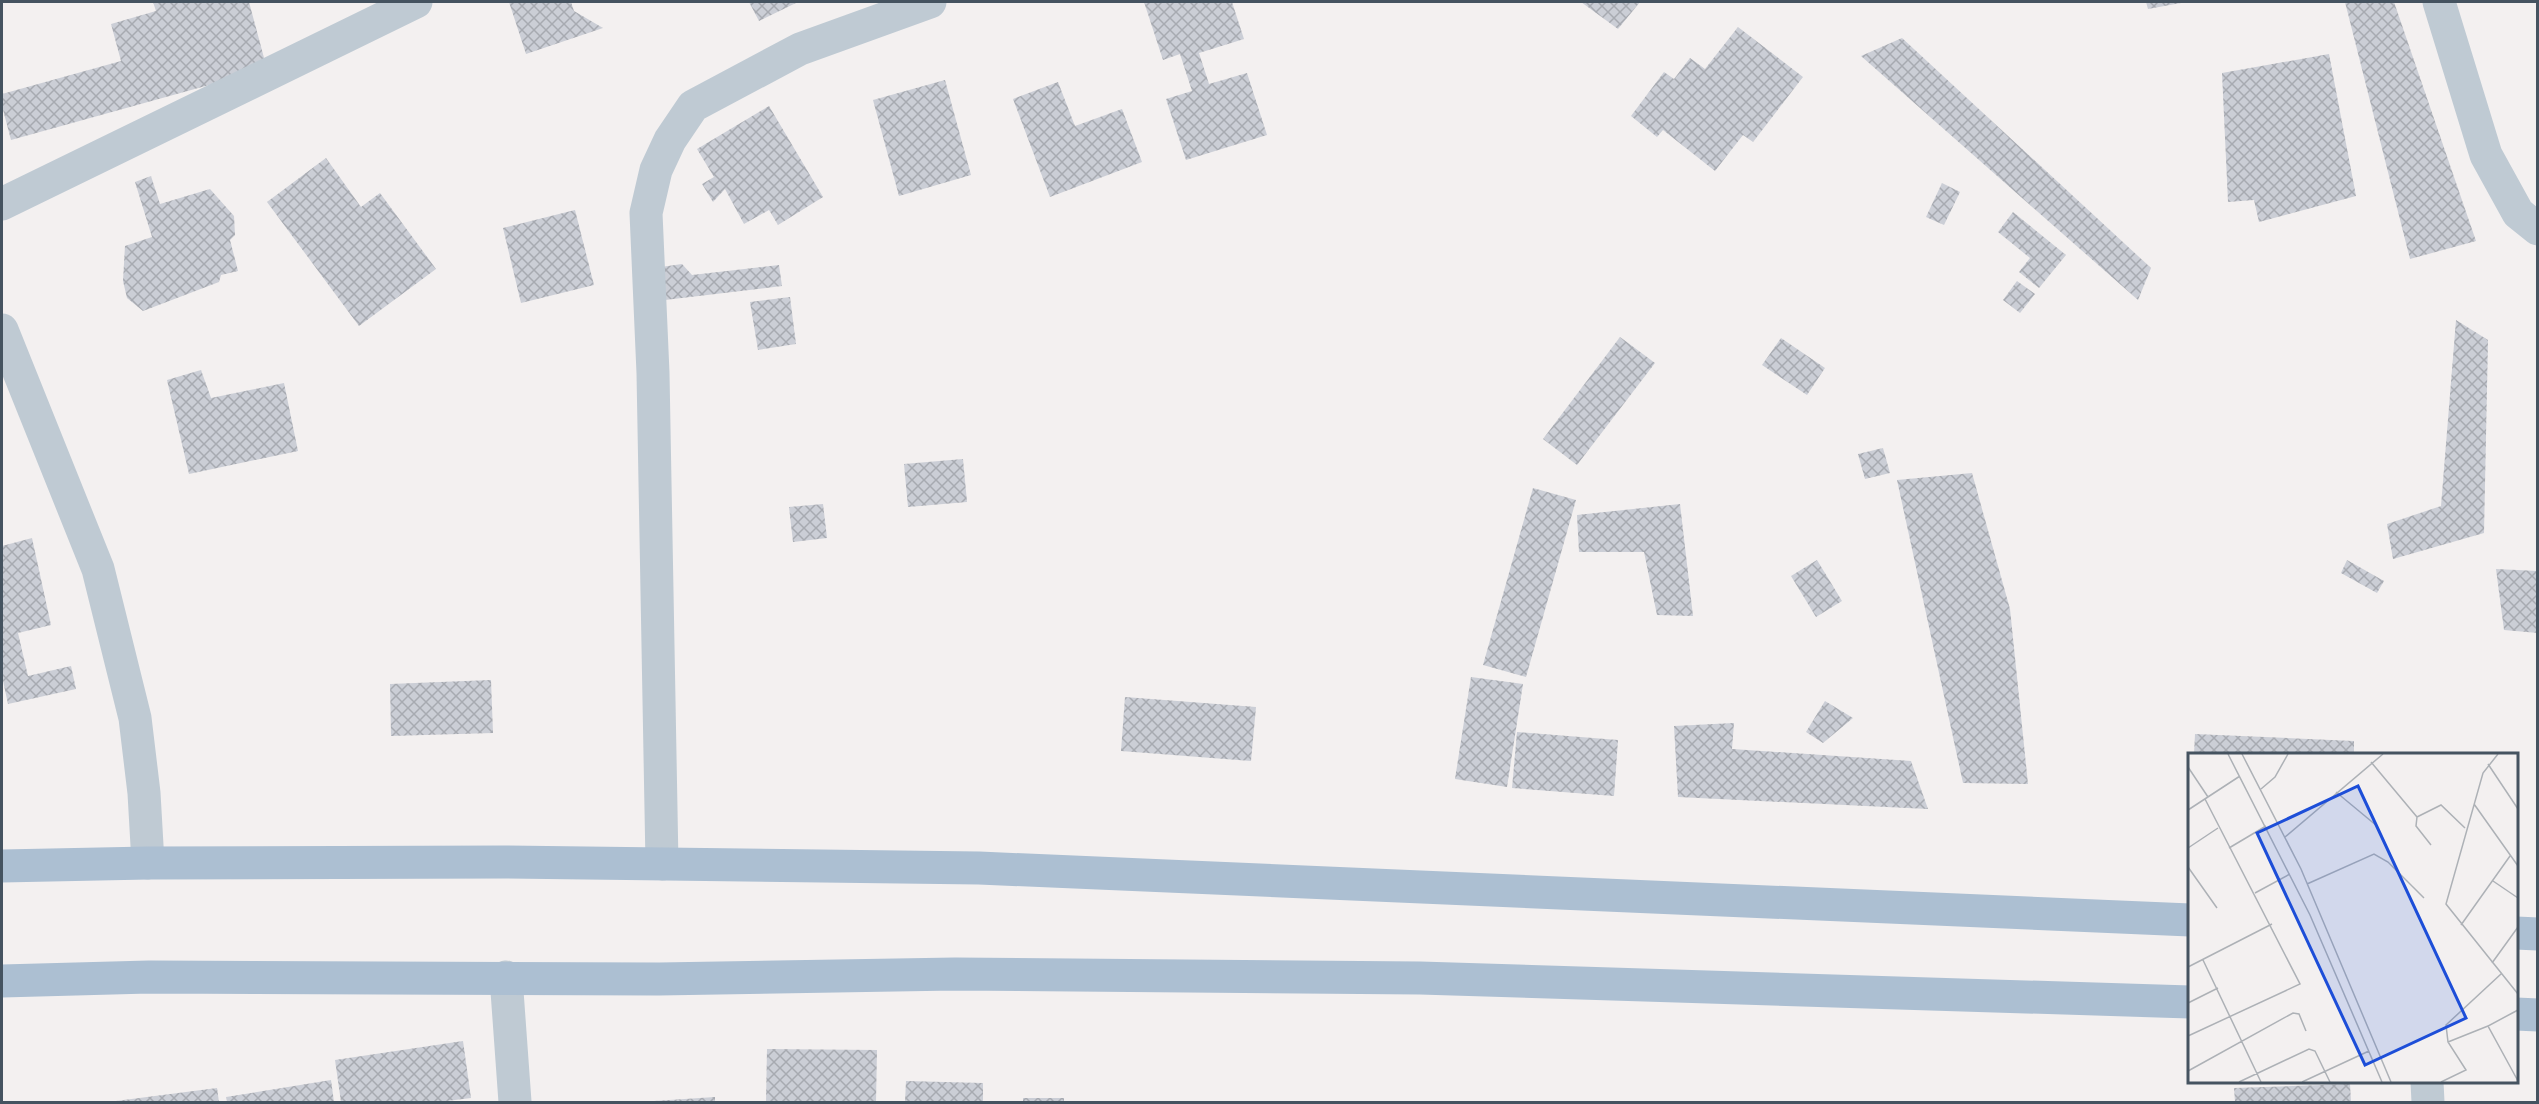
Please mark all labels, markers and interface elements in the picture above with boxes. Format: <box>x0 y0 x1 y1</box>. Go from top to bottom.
inset map <box>2188 753 2518 1083</box>

